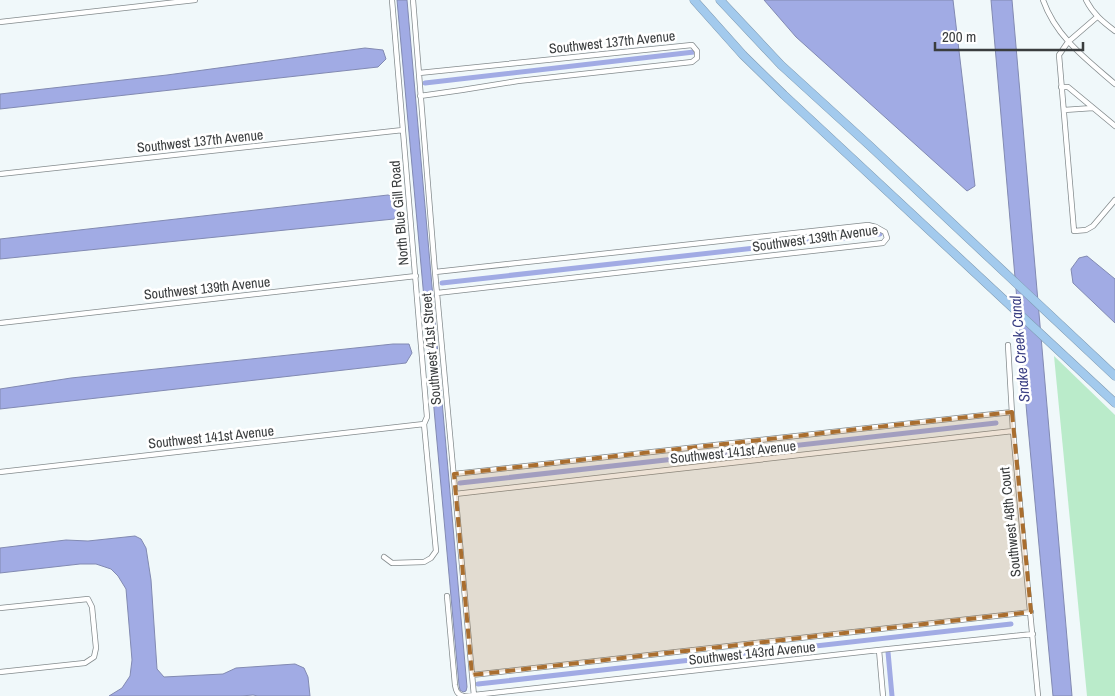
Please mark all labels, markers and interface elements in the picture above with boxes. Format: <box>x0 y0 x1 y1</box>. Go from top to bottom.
scale bar <box>935 20 1082 52</box>
street label: Southwest 137th Avenue <box>548 26 676 58</box>
text: 200 m <box>942 26 976 47</box>
street label: Southwest 137th Avenue <box>136 125 264 157</box>
street label: North Blue Gill Road <box>385 160 413 266</box>
street label: Southwest 139th Avenue <box>751 220 879 256</box>
street label: Southwest 139th Avenue <box>143 272 271 304</box>
street label: Southwest 41st Street <box>417 292 445 406</box>
water label: Snake Creek Canal <box>1004 295 1035 403</box>
street label: Southwest 141st Avenue <box>147 421 275 453</box>
street label: Southwest 141st Avenue <box>669 436 797 468</box>
street label: Southwest 48th Court <box>995 466 1025 578</box>
street label: Southwest 143rd Avenue <box>688 637 816 669</box>

